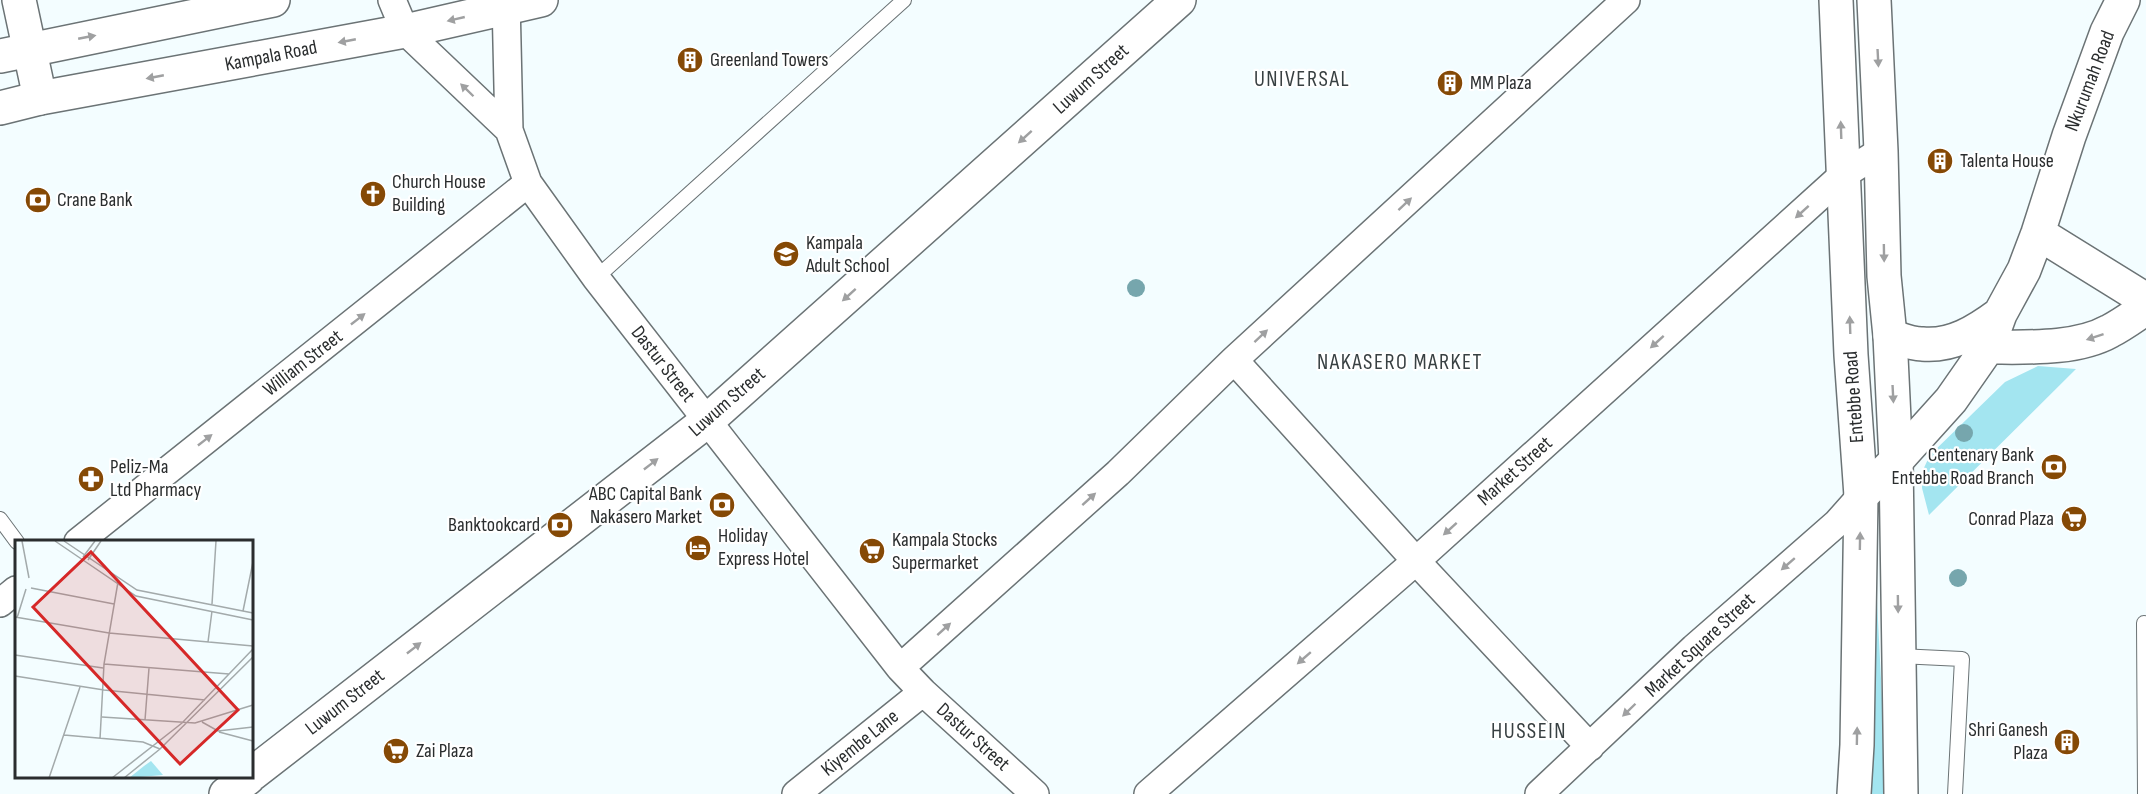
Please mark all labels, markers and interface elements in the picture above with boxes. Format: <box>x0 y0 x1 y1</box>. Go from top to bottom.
one-way arrow <box>446 15 465 24</box>
street label: Nkurumah Road <box>2060 27 2120 135</box>
one-way arrow <box>78 32 97 41</box>
street label: Kampala Road <box>223 35 319 77</box>
one-way arrow <box>337 37 356 46</box>
street label: Luwum Street <box>1048 39 1134 119</box>
building icon: Greenland Towers <box>675 45 705 75</box>
place label: Greenland Towers <box>710 48 828 72</box>
one-way arrow <box>1873 49 1882 68</box>
district label: UNIVERSAL <box>1254 66 1350 93</box>
building icon: MM Plaza <box>1435 68 1465 98</box>
place label: MM Plaza <box>1470 71 1532 95</box>
one-way arrow <box>146 73 165 82</box>
one-way arrow <box>459 83 474 97</box>
one-way arrow <box>1836 121 1846 140</box>
one-way arrow <box>1018 130 1033 144</box>
building icon: Talenta House <box>1925 146 1955 176</box>
place label: Talenta House <box>1960 149 2054 173</box>
place label: Church House Building <box>392 170 486 217</box>
church icon: Church House Building <box>358 179 388 209</box>
bank icon: Crane Bank <box>23 185 53 215</box>
place label: Crane Bank <box>57 188 133 212</box>
one-way arrow <box>1397 197 1412 211</box>
one-way arrow <box>1795 205 1810 218</box>
place label: Kampala Adult School <box>805 231 889 278</box>
school or university icon: Kampala Adult School <box>771 239 801 269</box>
one-way arrow <box>1879 244 1889 263</box>
one-way arrow <box>841 288 856 302</box>
one-way arrow <box>350 312 366 325</box>
one-way arrow <box>1846 316 1855 335</box>
street label: Dastur Street <box>626 321 700 407</box>
street label: William Street <box>258 325 348 401</box>
one-way arrow <box>1253 330 1268 343</box>
one-way arrow <box>2086 332 2104 342</box>
one-way arrow <box>1650 335 1665 349</box>
district label: NAKASERO MARKET <box>1317 349 1483 376</box>
street label: Entebbe Road <box>1839 350 1869 444</box>
street label: Luwum Street <box>684 362 770 442</box>
one-way arrow <box>1888 385 1897 404</box>
street label: Market Street <box>1473 431 1557 511</box>
one-way arrow <box>198 435 213 447</box>
place label: Centenary Bank Entebbe Road Branch <box>1892 443 2034 490</box>
bank icon: Centenary Bank Entebbe Road Branch <box>2039 452 2069 482</box>
place label: Peliz-Ma Ltd Pharmacy <box>110 455 201 502</box>
one-way arrow <box>644 459 659 471</box>
pharmacy icon: Peliz-Ma Ltd Pharmacy <box>76 464 106 494</box>
place label: ABC Capital Bank Nakasero Market <box>588 482 702 529</box>
bank icon: ABC Capital Bank Nakasero Market <box>707 490 737 520</box>
one-way arrow <box>1081 493 1096 506</box>
supermarket icon: Conrad Plaza <box>2059 504 2089 534</box>
place label: Conrad Plaza <box>1968 507 2054 531</box>
bank icon: Banktookcard <box>545 510 575 540</box>
place label: Banktookcard <box>448 513 540 537</box>
one-way arrow <box>1443 522 1458 536</box>
place label: Holiday Express Hotel <box>718 524 809 571</box>
place label: Kampala Stocks Supermarket <box>892 528 997 575</box>
one-way arrow <box>1856 531 1865 550</box>
hotel icon: Holiday Express Hotel <box>683 533 713 563</box>
supermarket icon: Kampala Stocks Supermarket <box>857 536 887 566</box>
inset map <box>15 540 254 779</box>
one-way arrow <box>1780 558 1796 571</box>
street label: Market Square Street <box>1640 588 1760 702</box>
one-way arrow <box>1893 594 1903 613</box>
one-way arrow <box>936 623 951 636</box>
one-way arrow <box>407 643 422 655</box>
one-way arrow <box>1297 651 1312 664</box>
street label: Luwum Street <box>301 664 389 740</box>
street label: Dastur Street <box>931 698 1015 776</box>
one-way arrow <box>1622 703 1636 717</box>
street label: Kiyembe Lane <box>817 705 903 781</box>
district label: HUSSEIN <box>1491 718 1567 745</box>
place label: Shri Ganesh Plaza <box>1968 718 2048 765</box>
one-way arrow <box>1853 726 1862 745</box>
building icon: Shri Ganesh Plaza <box>2052 727 2082 757</box>
supermarket icon: Zai Plaza <box>381 736 411 766</box>
place label: Zai Plaza <box>416 739 473 763</box>

